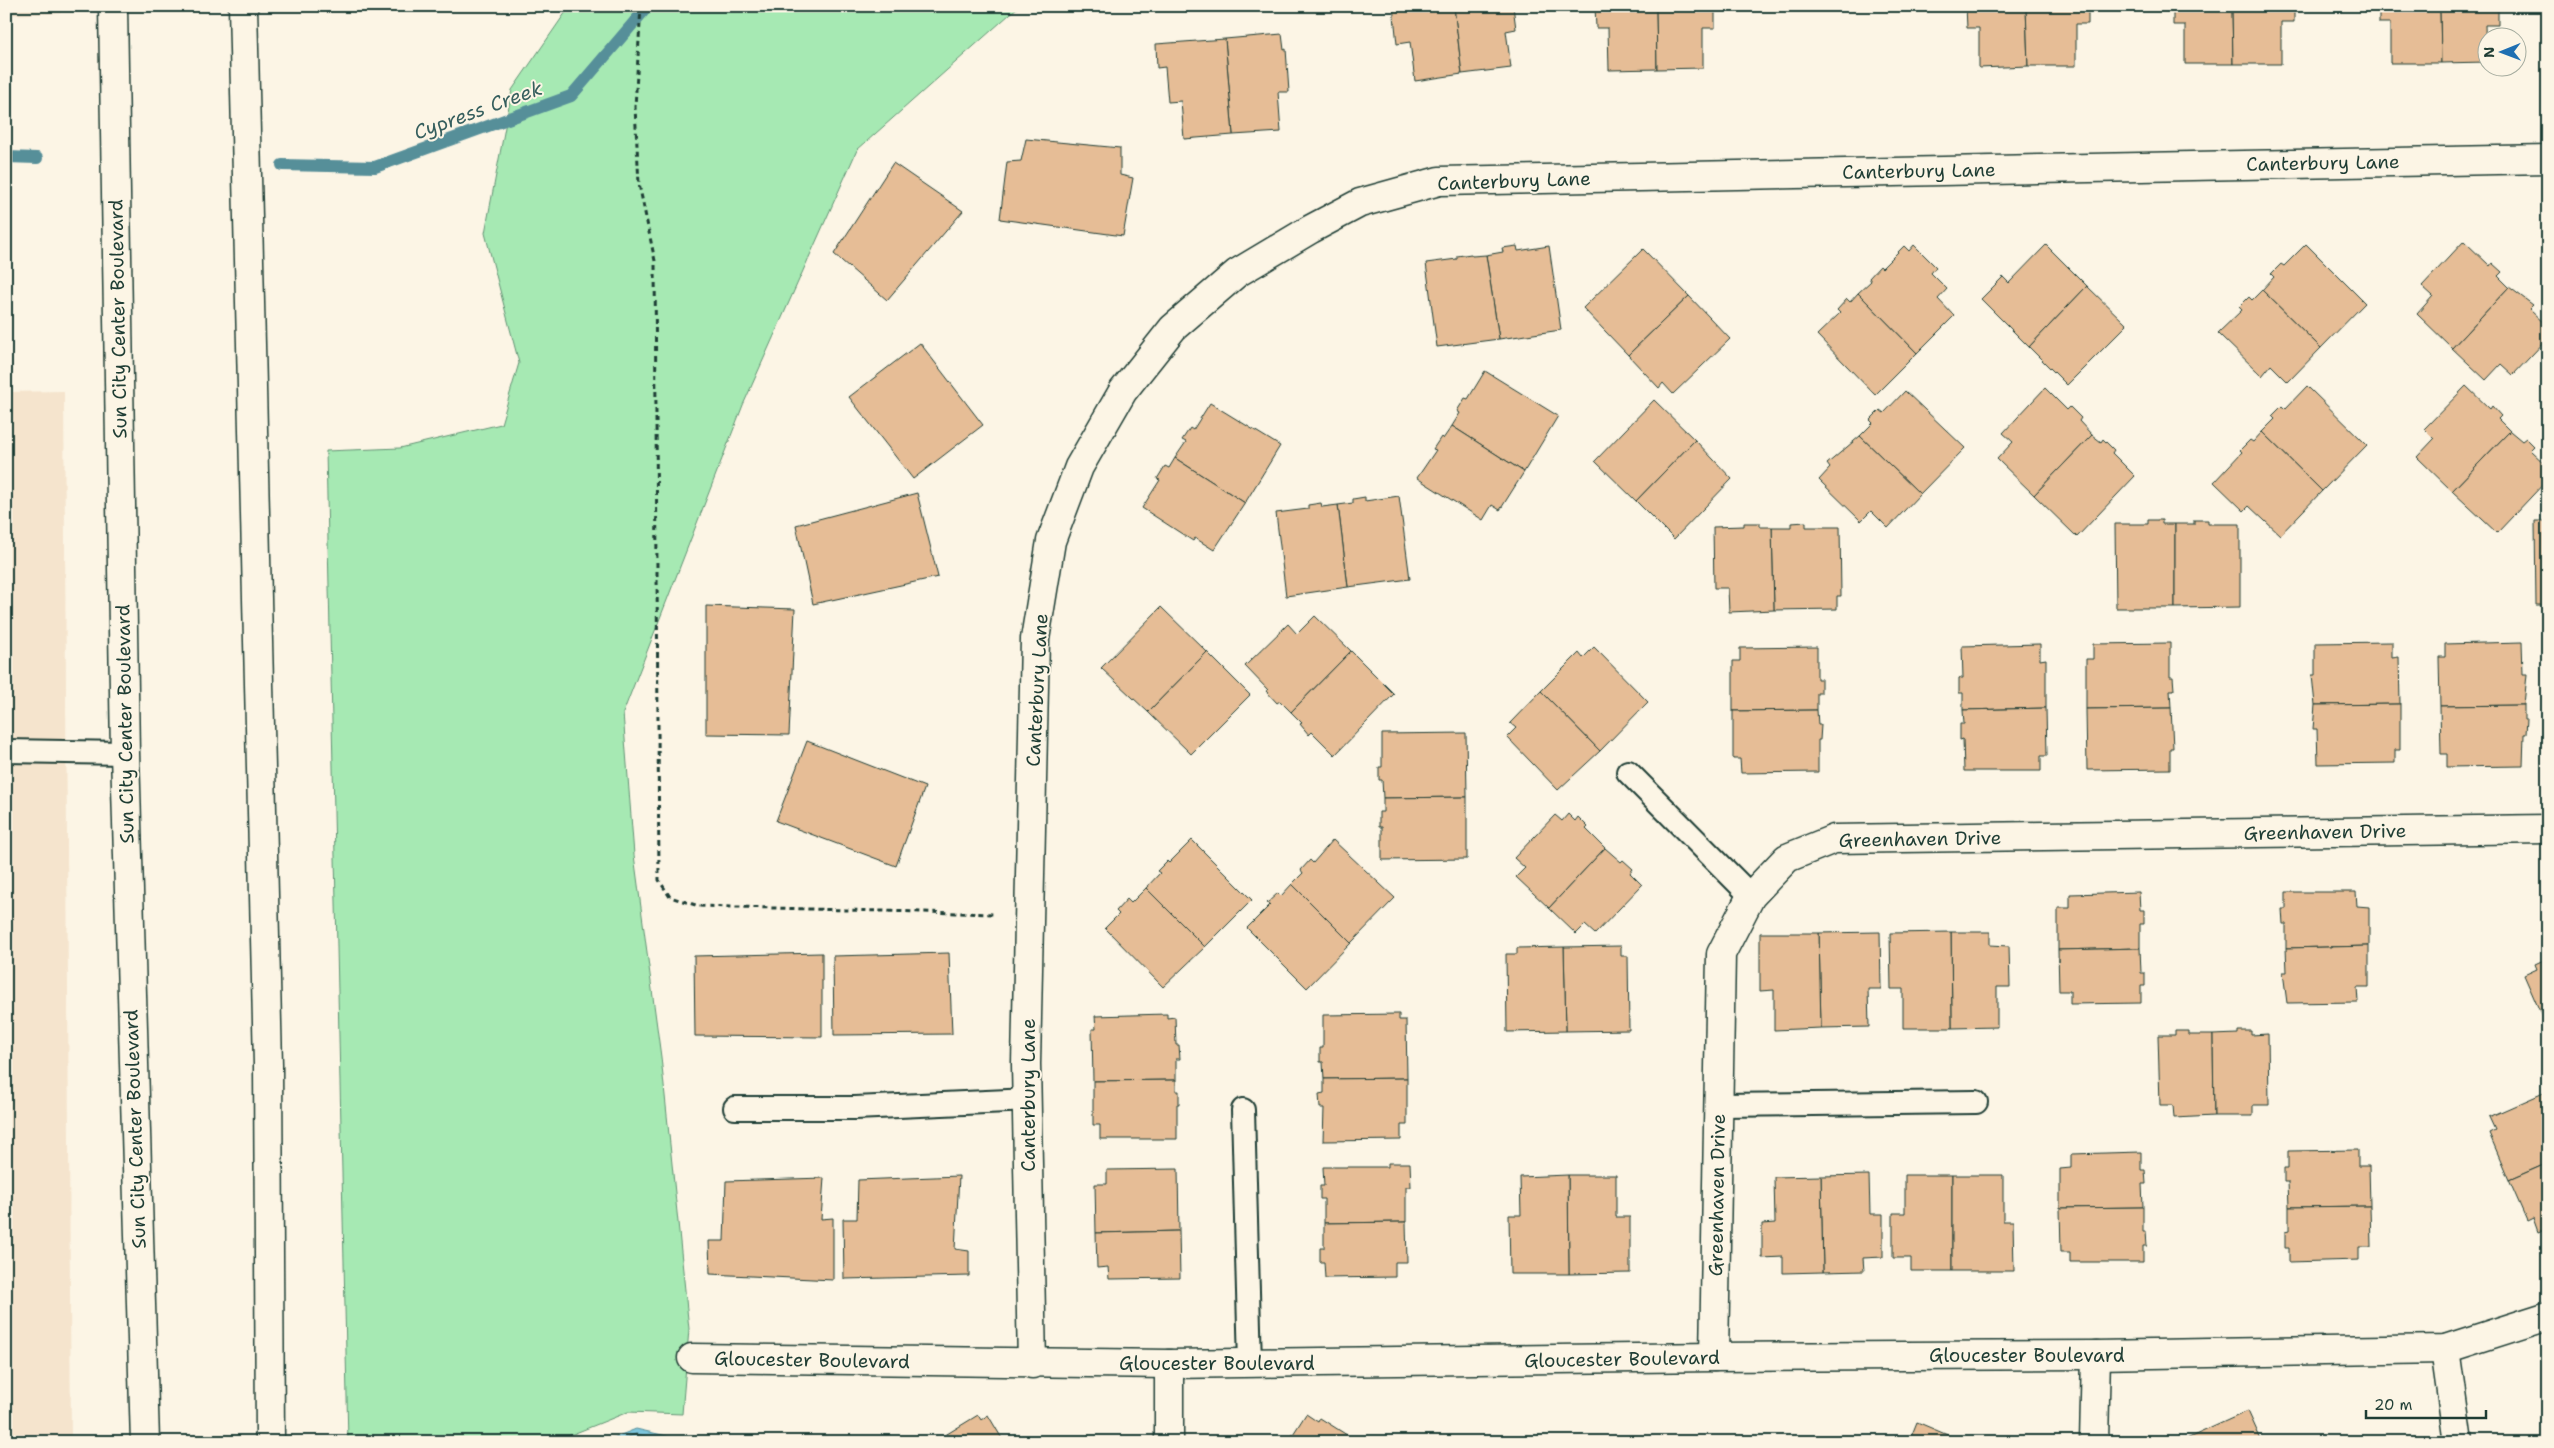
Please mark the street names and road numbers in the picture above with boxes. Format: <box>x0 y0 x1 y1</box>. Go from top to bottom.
street label: Canterbury Lane <box>2246 149 2400 177</box>
street label: Canterbury Lane <box>1842 157 1996 185</box>
street label: Canterbury Lane <box>1437 166 1591 196</box>
street label: Sun City Center Boulevard <box>103 199 133 439</box>
street label: Sun City Center Boulevard <box>110 604 140 844</box>
street label: Canterbury Lane <box>1020 613 1054 767</box>
street label: Greenhaven Drive <box>2243 818 2407 846</box>
street label: Greenhaven Drive <box>1838 825 2002 853</box>
street label: Sun City Center Boulevard <box>118 1009 152 1249</box>
street label: Canterbury Lane <box>1016 1018 1041 1172</box>
street label: Greenhaven Drive <box>1703 1113 1731 1277</box>
street label: Gloucester Boulevard <box>1929 1343 2125 1368</box>
street label: Gloucester Boulevard <box>1524 1345 1720 1373</box>
street label: Gloucester Boulevard <box>714 1346 910 1374</box>
street label: Gloucester Boulevard <box>1119 1351 1315 1376</box>

